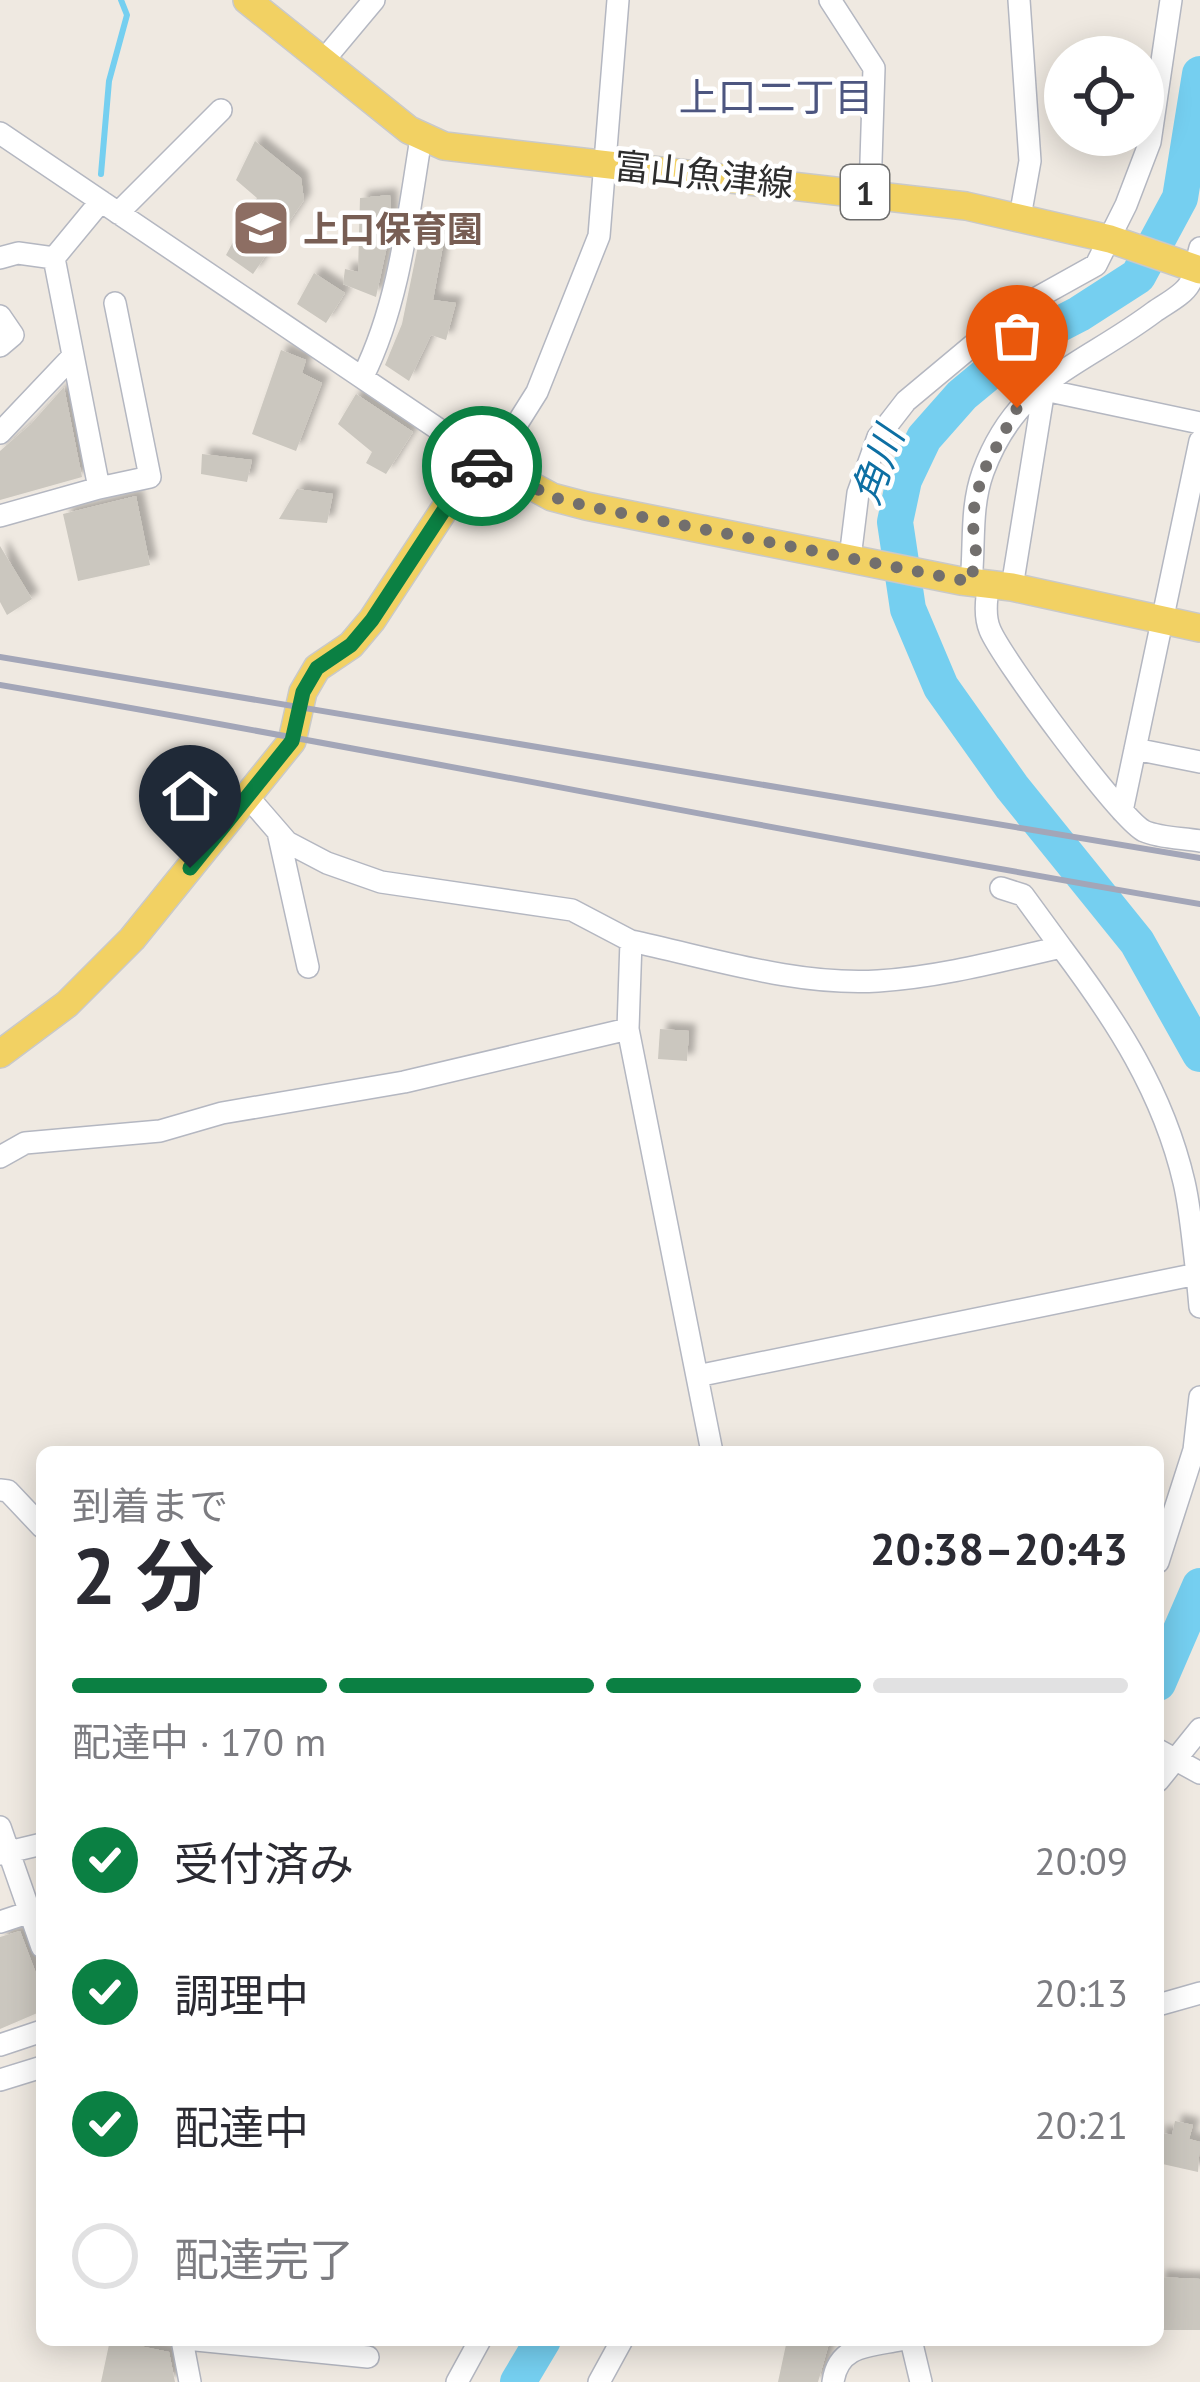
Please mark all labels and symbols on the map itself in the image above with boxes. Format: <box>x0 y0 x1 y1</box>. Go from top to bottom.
district label: 上口二丁目 <box>678 71 874 122</box>
street label: 富山魚津線 <box>612 141 796 207</box>
road number: 1 <box>841 165 889 219</box>
school or university icon: 上口保育園 <box>230 197 292 259</box>
place label: 上口保育園 <box>303 205 483 252</box>
pin <box>966 285 1068 408</box>
courier <box>422 406 542 526</box>
water label: 角川 <box>840 416 916 510</box>
pin <box>139 745 241 868</box>

